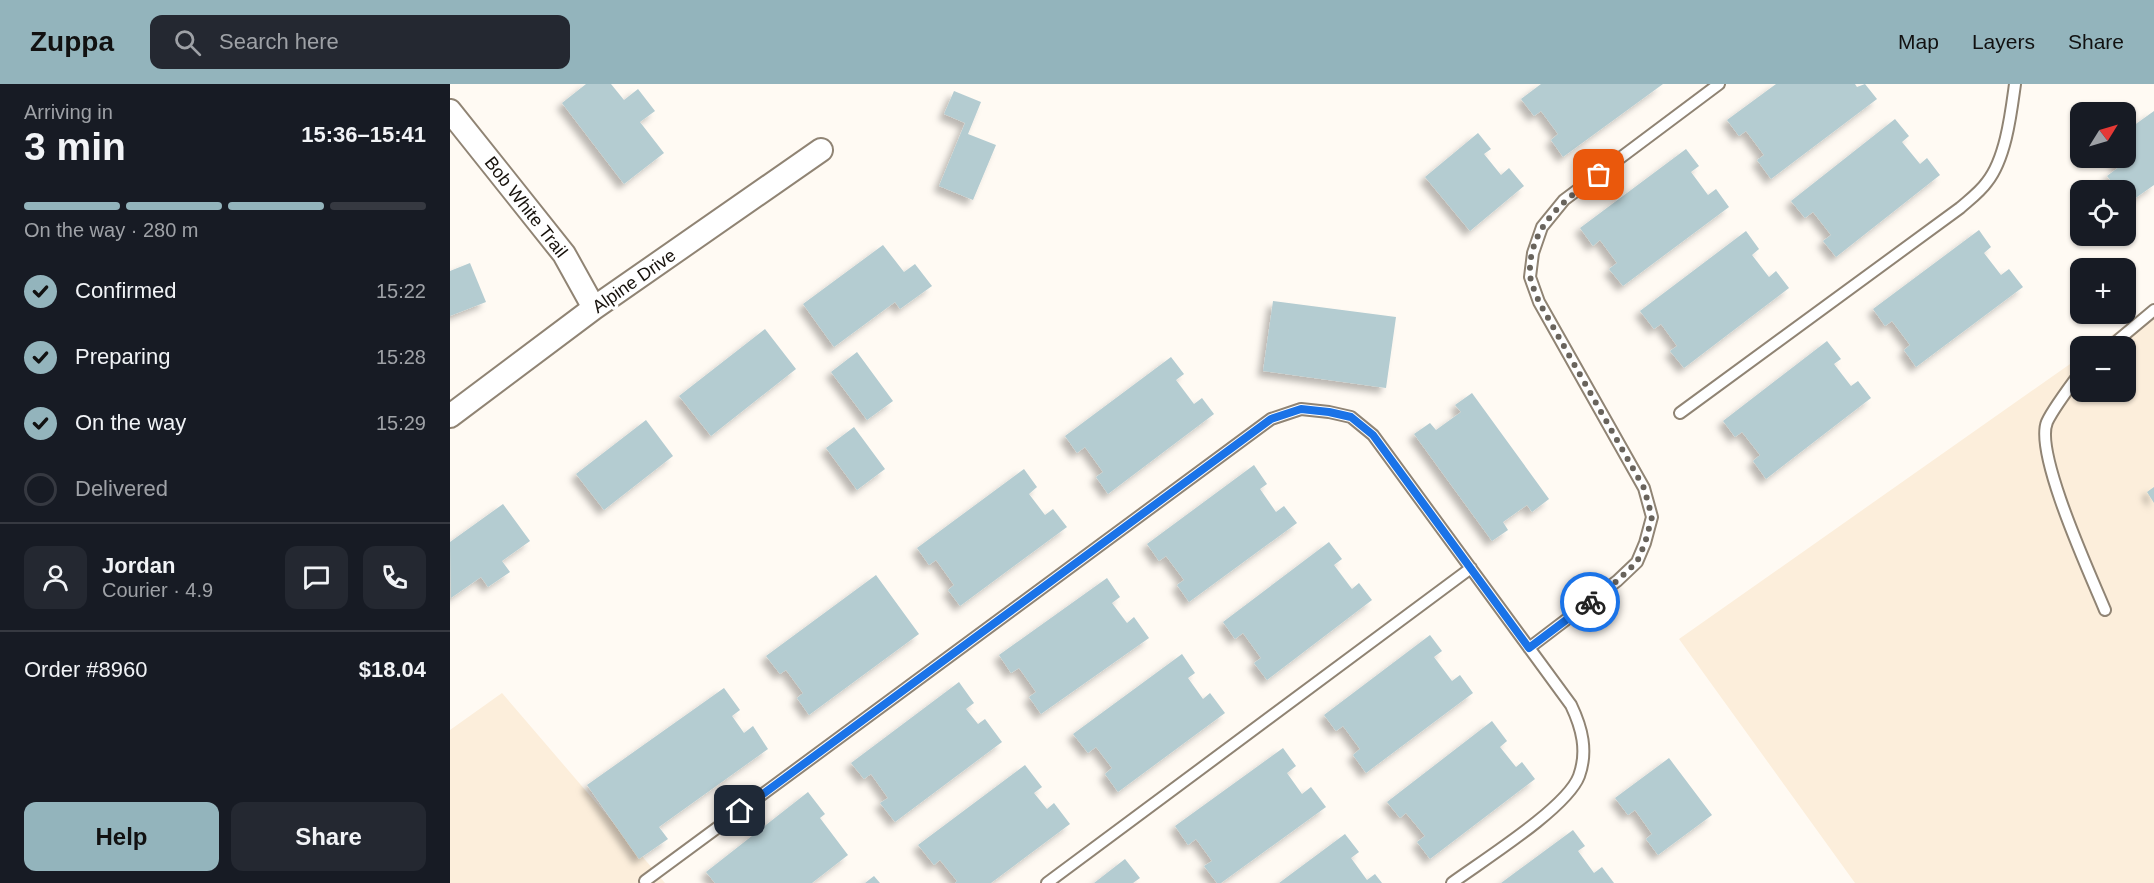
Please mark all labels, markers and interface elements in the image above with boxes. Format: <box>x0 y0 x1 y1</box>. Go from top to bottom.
search box <box>150 15 570 69</box>
text: Zuppa <box>30 26 114 57</box>
icon: search <box>171 26 204 59</box>
text: Search here <box>219 29 339 54</box>
text: Map <box>1898 30 1939 53</box>
text: Layers <box>1972 30 2035 53</box>
text: Share <box>2068 30 2124 53</box>
text: Arriving in <box>24 101 113 123</box>
north arrow <box>2070 102 2136 168</box>
map controls <box>2070 102 2136 402</box>
text: 15:36–15:41 <box>301 122 426 147</box>
text: 3 min <box>24 125 126 168</box>
pin <box>1573 149 1624 200</box>
street label: Bob White Trail <box>481 153 571 261</box>
icon: bag <box>1582 158 1615 191</box>
button: locate <box>2070 180 2136 246</box>
text: On the way · 280 m <box>24 219 199 241</box>
street label: Alpine Drive <box>589 245 679 317</box>
button: + <box>2070 258 2136 324</box>
icon: check <box>24 275 57 308</box>
text: Confirmed <box>75 278 176 303</box>
text: 15:22 <box>376 280 426 302</box>
button: − <box>2070 336 2136 402</box>
icon: check <box>24 341 57 374</box>
text: Preparing <box>75 344 170 369</box>
text: 15:28 <box>376 346 426 368</box>
icon: check <box>24 407 57 440</box>
text: On the way <box>75 410 186 435</box>
text: 15:29 <box>376 412 426 434</box>
text: Delivered <box>75 476 168 501</box>
button: person <box>24 546 87 609</box>
button: chat <box>285 546 348 609</box>
button: phone <box>363 546 426 609</box>
text: Jordan <box>102 553 175 578</box>
courier <box>1560 572 1620 632</box>
text: Courier · 4.9 <box>102 579 213 601</box>
icon: bike <box>1574 586 1607 619</box>
text: Order #8960 <box>24 657 148 682</box>
text: $18.04 <box>359 657 426 682</box>
pin <box>714 785 765 836</box>
icon: home <box>723 794 756 827</box>
button: Help <box>24 802 219 871</box>
button: Share <box>231 802 426 871</box>

